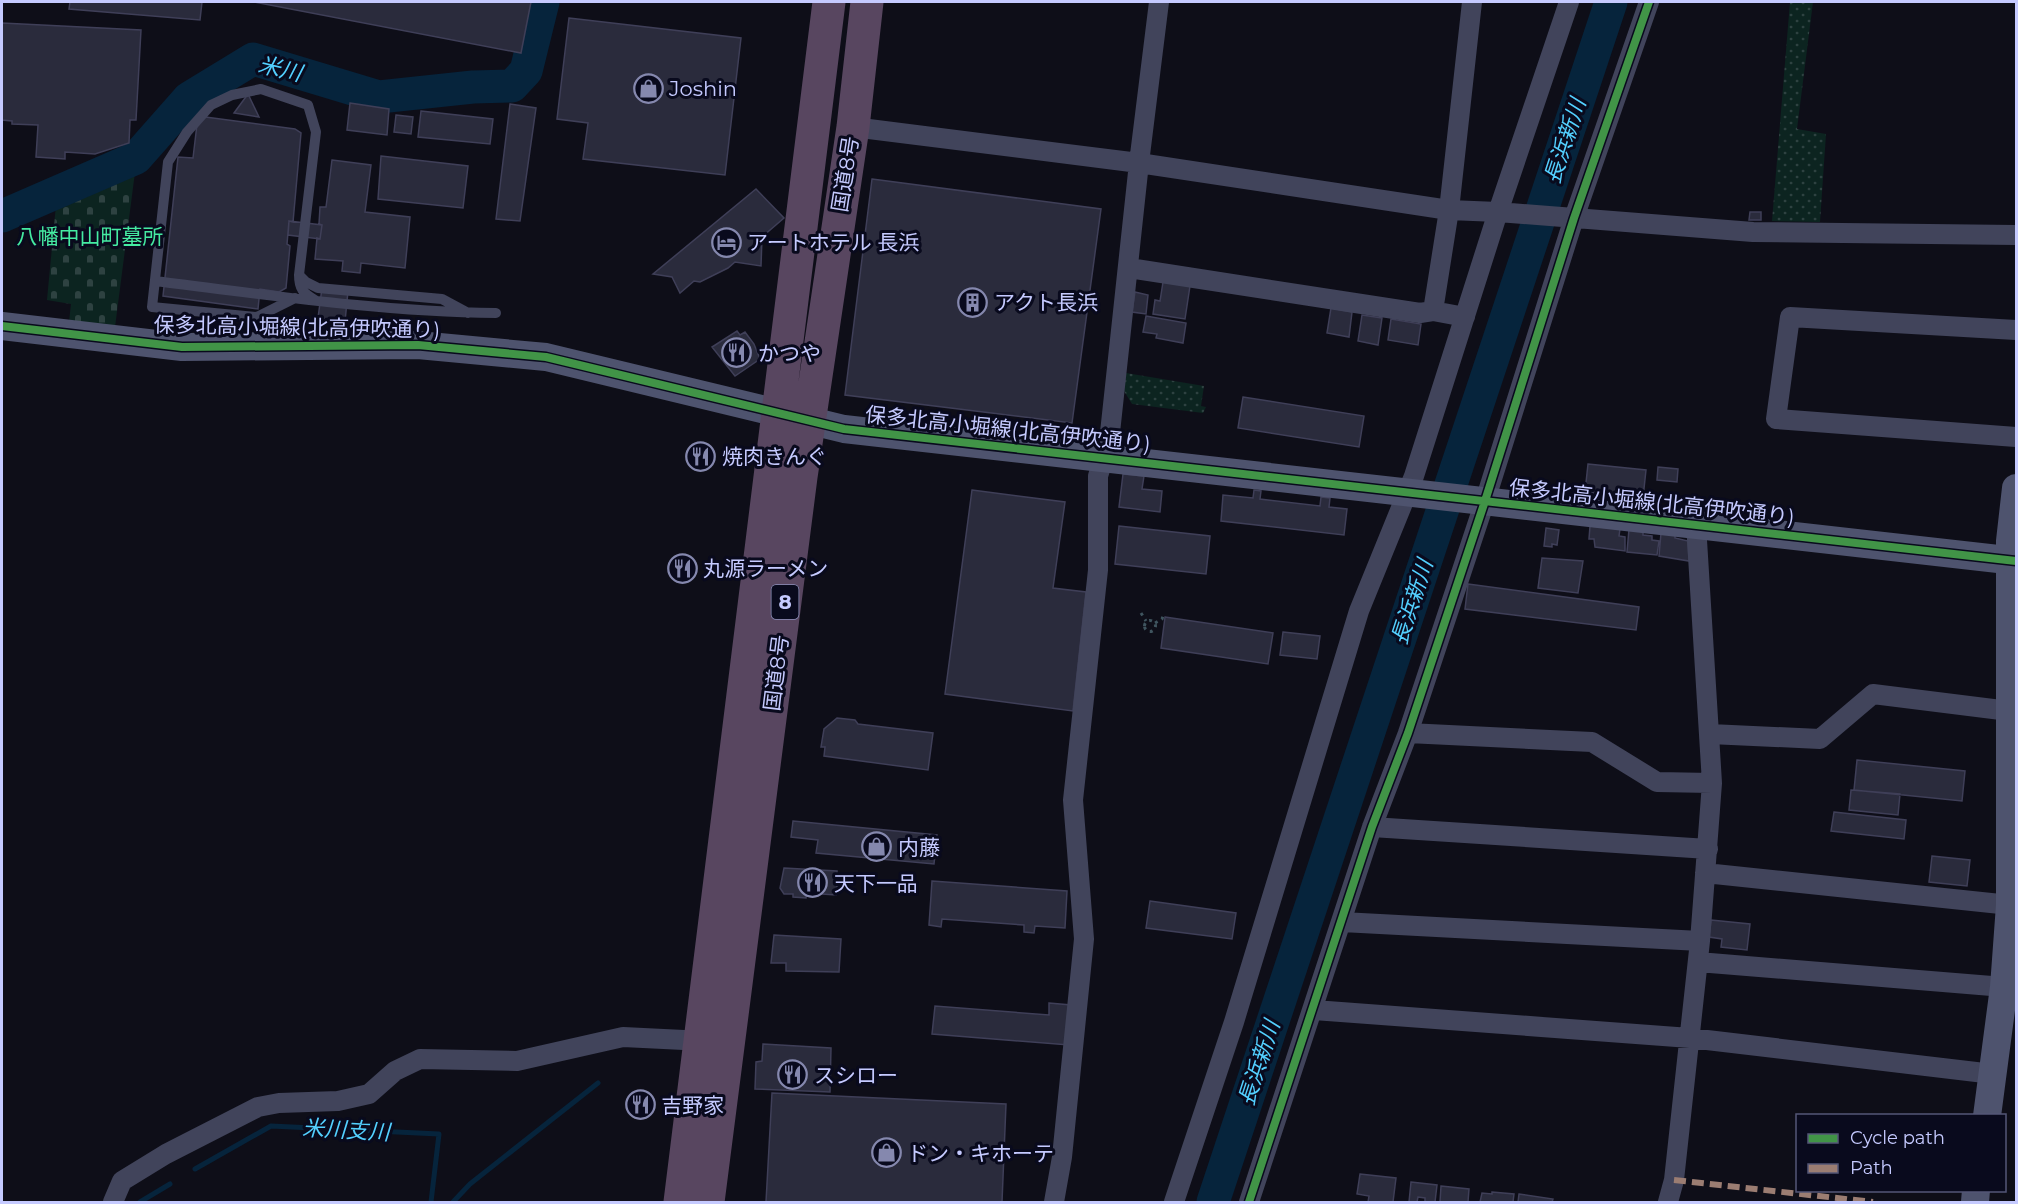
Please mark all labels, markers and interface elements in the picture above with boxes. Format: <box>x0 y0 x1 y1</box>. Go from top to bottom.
water label: 米川 <box>256 51 306 88</box>
shop icon: Joshin <box>632 72 664 104</box>
place label: Joshin <box>668 76 737 101</box>
water label: 長浜新川 <box>1539 93 1592 187</box>
street label: 国道8号 <box>827 134 863 214</box>
park label: 八幡中山町墓所 <box>17 224 164 249</box>
hotel icon: アートホテル 長浜 <box>710 226 742 258</box>
place label: アートホテル 長浜 <box>747 230 919 255</box>
building icon: アクト長浜 <box>957 286 989 318</box>
place label: アクト長浜 <box>994 290 1098 315</box>
street label: 保多北高小堀線(北高伊吹通り) <box>153 312 441 342</box>
restaurant icon: かつや <box>721 337 753 369</box>
place label: かつや <box>758 341 821 366</box>
street label: 保多北高小堀線(北高伊吹通り) <box>864 402 1152 456</box>
restaurant icon: 焼肉きんぐ <box>685 440 717 472</box>
place label: 焼肉きんぐ <box>722 444 827 469</box>
street label: 保多北高小堀線(北高伊吹通り) <box>1508 475 1796 529</box>
restaurant icon: 丸源ラーメン <box>666 552 698 584</box>
water label: 長浜新川 <box>1386 554 1439 648</box>
place label: 丸源ラーメン <box>703 556 828 581</box>
road number: 8 <box>772 585 798 619</box>
street label: 国道8号 <box>759 634 793 712</box>
shop icon: 内藤 <box>861 831 893 863</box>
place label: 内藤 <box>898 835 940 860</box>
restaurant icon: 天下一品 <box>797 867 829 899</box>
place label: 天下一品 <box>834 871 918 896</box>
water label: 長浜新川 <box>1233 1015 1286 1109</box>
restaurant icon: スシロー <box>777 1059 809 1091</box>
place label: スシロー <box>814 1063 898 1088</box>
restaurant icon: 吉野家 <box>624 1089 656 1121</box>
place label: 吉野家 <box>661 1093 724 1118</box>
water label: 米川支川 <box>301 1114 393 1146</box>
legend <box>1796 1114 2006 1192</box>
text: Cycle path <box>1850 1127 1945 1149</box>
shop icon: ドン・キホーテ <box>870 1137 902 1169</box>
place label: ドン・キホーテ <box>907 1141 1054 1166</box>
text: Path <box>1850 1157 1893 1179</box>

